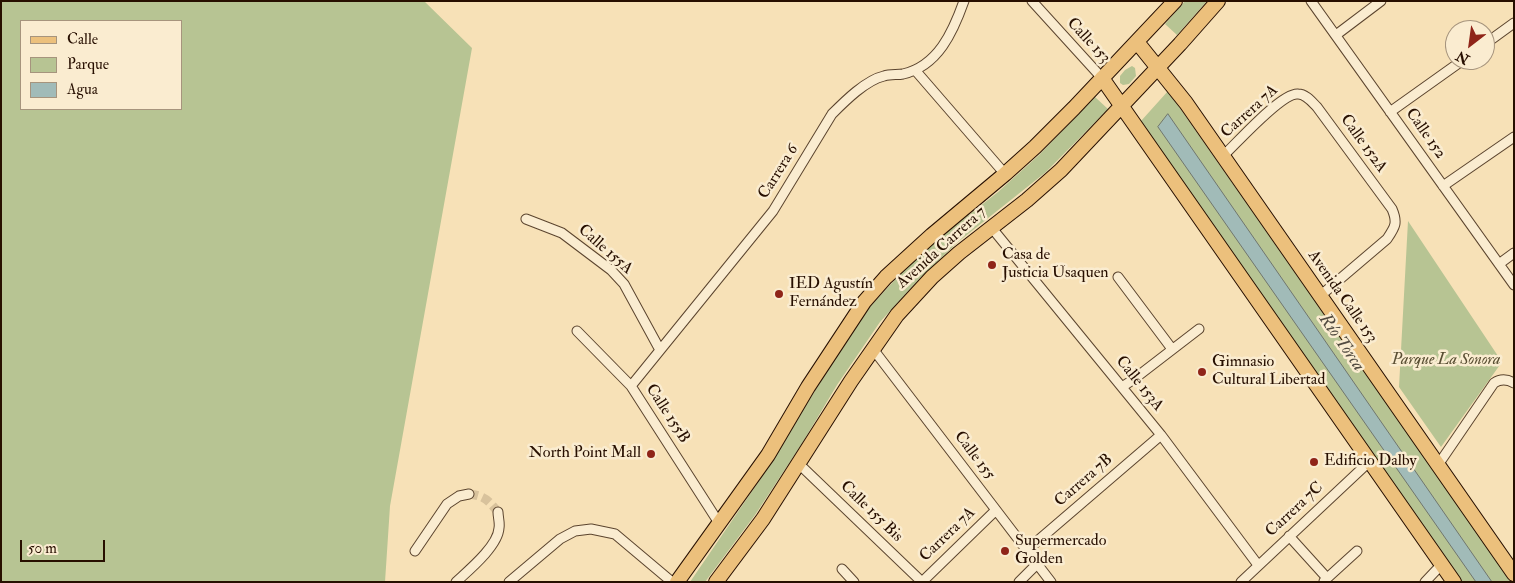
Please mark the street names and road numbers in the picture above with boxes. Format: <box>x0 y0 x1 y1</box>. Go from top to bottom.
street label: Calle 153 <box>1062 14 1114 68</box>
street label: Carrera 7A <box>1217 81 1283 143</box>
street label: Calle 152 <box>1401 105 1449 163</box>
street label: Calle 152A <box>1335 111 1391 177</box>
street label: Carrera 6 <box>755 141 803 203</box>
street label: Avenida Carrera 7 <box>893 203 991 293</box>
street label: Calle 155A <box>574 221 636 279</box>
street label: Avenida Calle 153 <box>1303 247 1381 347</box>
street label: Calle 153A <box>1111 353 1167 415</box>
street label: Calle 155B <box>641 381 693 447</box>
street label: Calle 155 <box>949 428 999 484</box>
street label: Carrera 7B <box>1051 451 1117 511</box>
street label: Calle 155 Bis <box>836 477 906 547</box>
street label: Carrera 7C <box>1262 479 1328 541</box>
street label: Carrera 7A <box>916 504 980 566</box>

